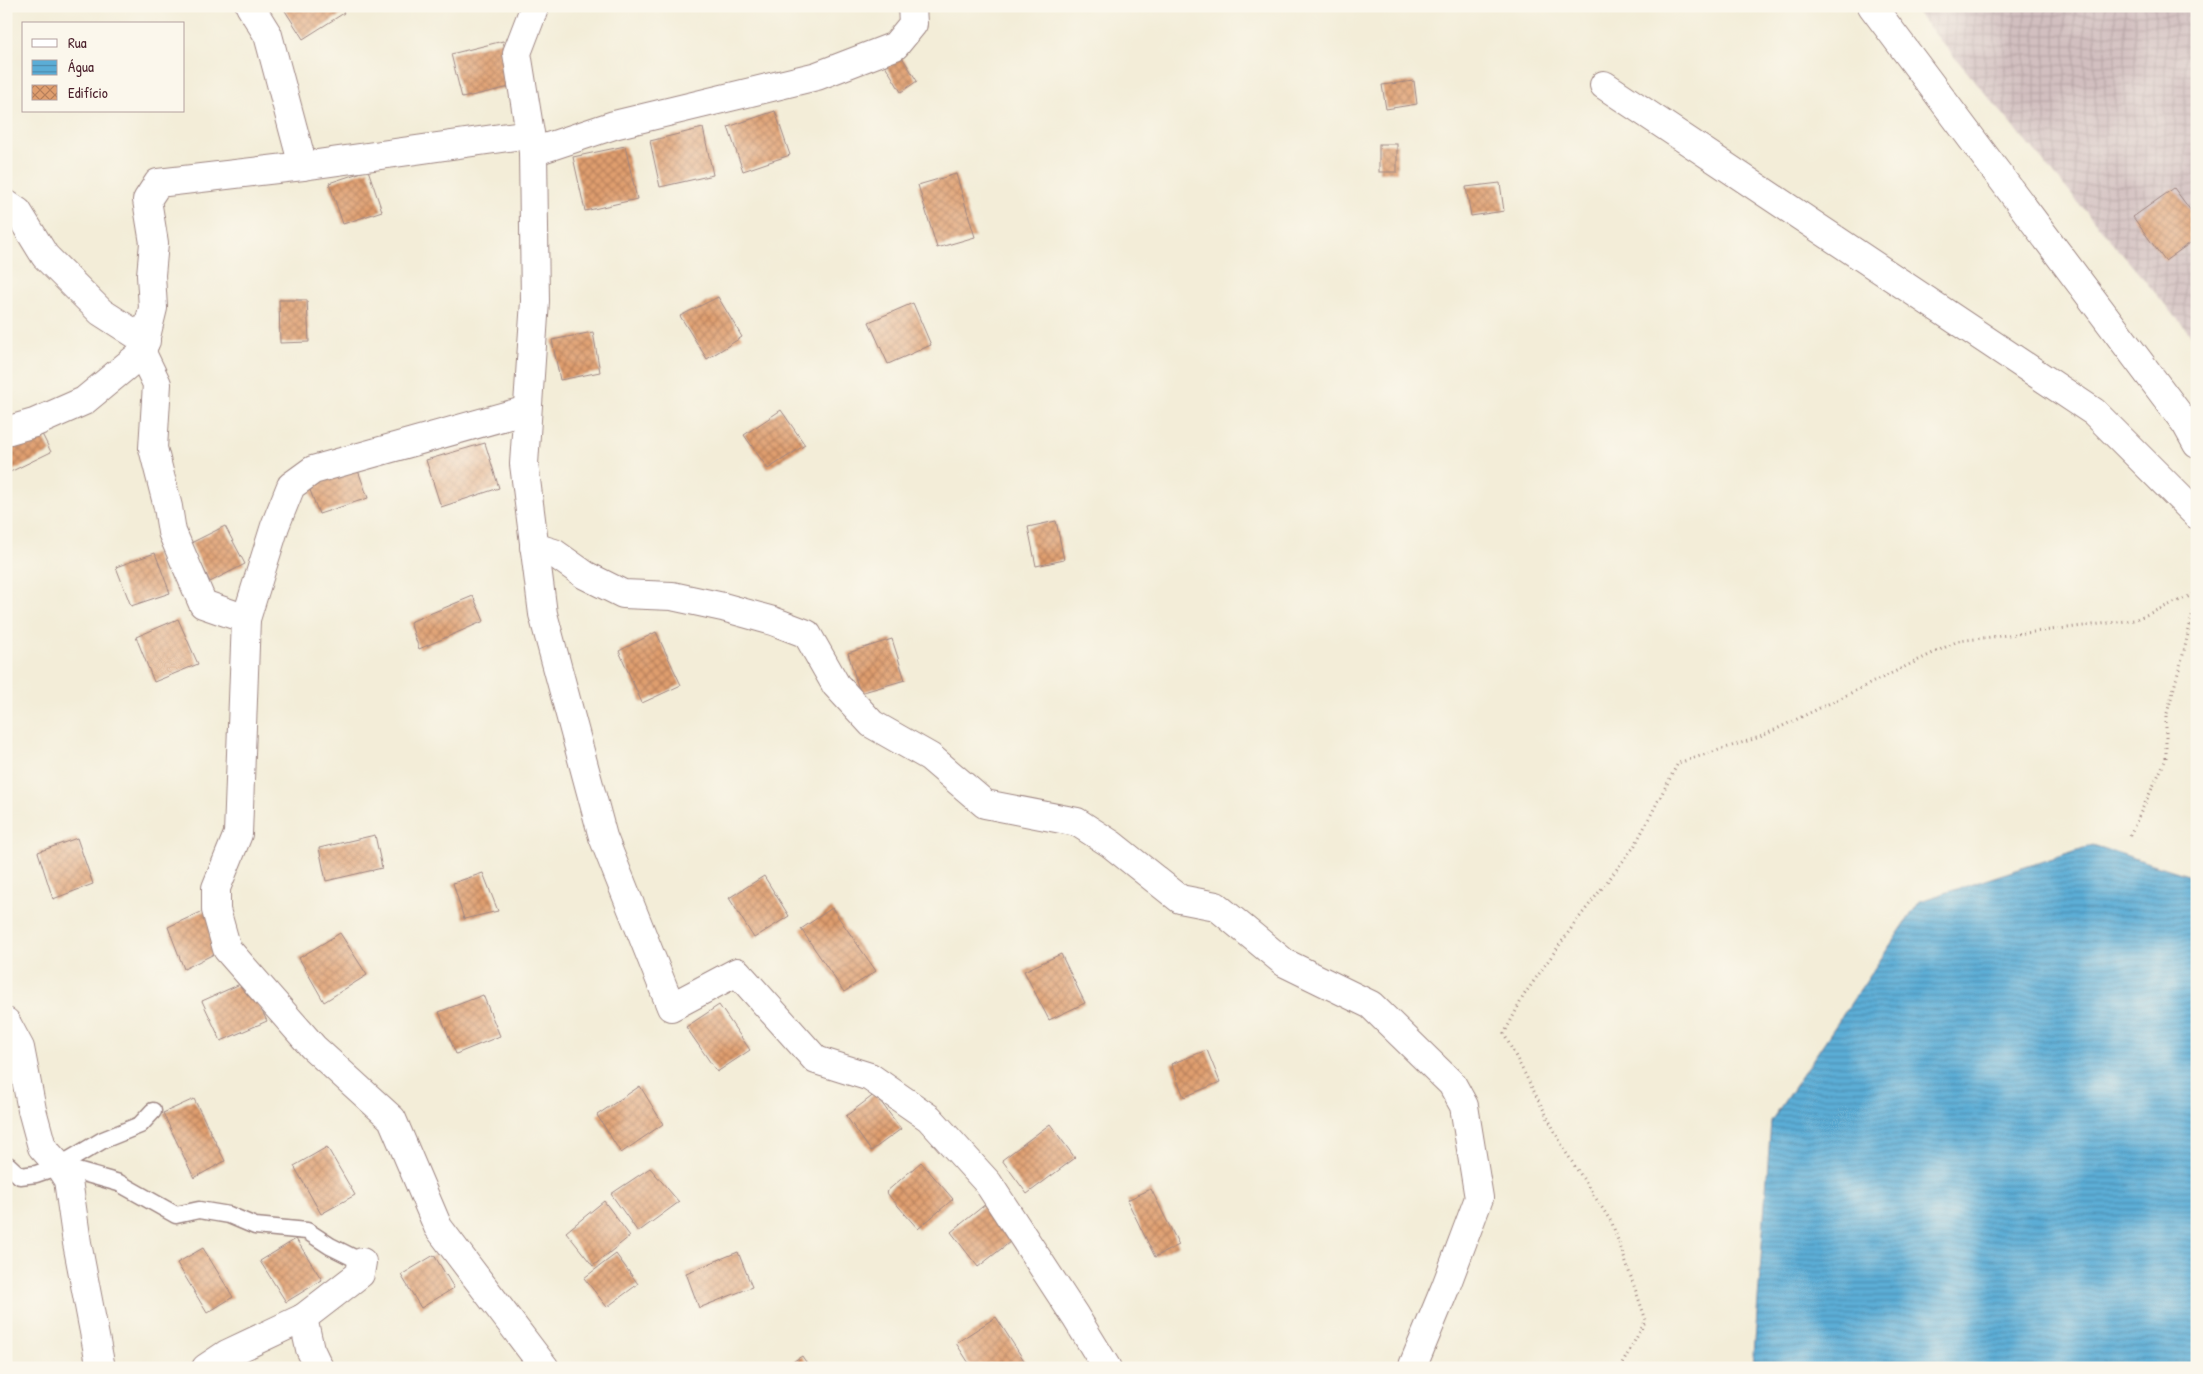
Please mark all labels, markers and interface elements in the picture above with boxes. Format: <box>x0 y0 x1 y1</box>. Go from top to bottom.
legend <box>22 22 185 112</box>
text: Rua <box>68 32 87 53</box>
text: Água <box>68 56 94 77</box>
text: Edifício <box>68 82 108 103</box>

